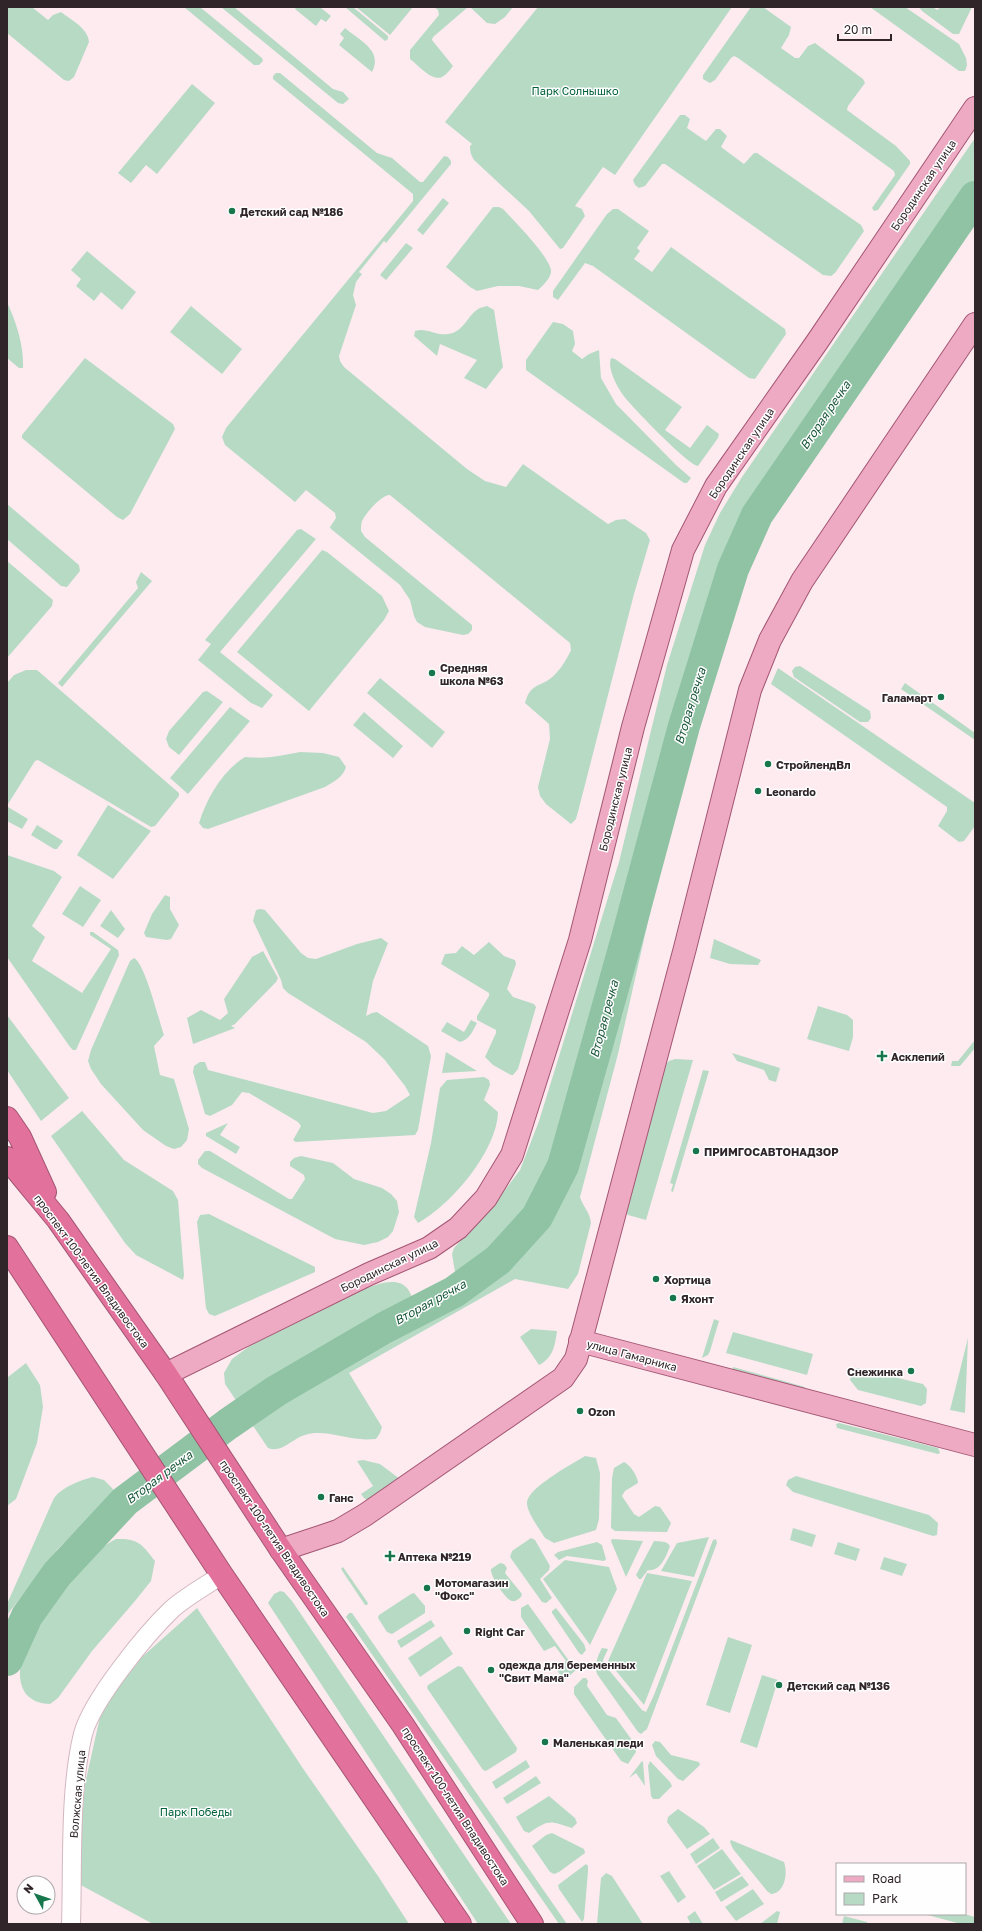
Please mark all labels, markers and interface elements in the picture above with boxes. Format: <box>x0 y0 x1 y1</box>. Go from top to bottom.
scale bar <box>838 16 891 42</box>
text: 20 m <box>844 22 872 37</box>
park label: Парк Солнышко <box>531 84 619 97</box>
street label: Бородинская улица <box>888 137 958 233</box>
place label: Детский сад №186 <box>240 205 343 218</box>
marker: Детский сад №186 <box>227 206 237 216</box>
water label: Вторая речка <box>797 377 854 452</box>
street label: Бородинская улица <box>706 405 776 501</box>
place label: Средняя школа №63 <box>440 661 504 687</box>
water label: Вторая речка <box>671 665 709 746</box>
marker: Средняя школа №63 <box>427 668 437 678</box>
place label: Галамарт <box>882 691 933 704</box>
marker: Галамарт <box>936 692 946 702</box>
street label: Бородинская улица <box>596 746 634 852</box>
place label: СтройлендВл <box>776 758 850 771</box>
marker: СтройлендВл <box>763 759 773 769</box>
place label: Leonardo <box>766 785 816 798</box>
marker: Leonardo <box>753 786 763 796</box>
water label: Вторая речка <box>586 978 622 1059</box>
marker: Асклепий <box>876 1050 888 1062</box>
place label: Асклепий <box>891 1050 945 1063</box>
place label: ПРИМГОСАВТОНАДЗОР <box>704 1145 839 1158</box>
marker: ПРИМГОСАВТОНАДЗОР <box>691 1146 701 1156</box>
street label: проспект 100-летия Владивостока <box>32 1192 152 1350</box>
street label: Бородинская улица <box>338 1236 440 1294</box>
place label: Хортица <box>664 1273 711 1286</box>
marker: Хортица <box>651 1274 661 1284</box>
water label: Вторая речка <box>392 1276 469 1328</box>
place label: Яхонт <box>681 1292 714 1305</box>
marker: Яхонт <box>668 1293 678 1303</box>
street label: улица Гамарника <box>585 1337 679 1373</box>
place label: Снежинка <box>847 1365 903 1378</box>
marker: Снежинка <box>906 1366 916 1376</box>
place label: Ozon <box>588 1405 616 1418</box>
marker: Ozon <box>575 1406 585 1416</box>
water label: Вторая речка <box>123 1446 196 1507</box>
street label: проспект 100-летия Владивостока <box>218 1457 332 1619</box>
place label: Ганс <box>329 1491 354 1504</box>
marker: Ганс <box>316 1492 326 1502</box>
place label: Аптека №219 <box>398 1550 471 1563</box>
marker: Аптека №219 <box>385 1551 395 1561</box>
place label: Мотомагазин "Фокс" <box>435 1576 509 1602</box>
marker: Мотомагазин "Фокс" <box>422 1583 432 1593</box>
place label: Right Car <box>475 1625 525 1638</box>
marker: Right Car <box>462 1626 472 1636</box>
place label: одежда для беременных "Свит Мама" <box>499 1658 636 1684</box>
marker: одежда для беременных "Свит Мама" <box>486 1665 496 1675</box>
place label: Детский сад №136 <box>787 1679 890 1692</box>
marker: Детский сад №136 <box>774 1680 784 1690</box>
street label: проспект 100-летия Владивостока <box>400 1724 512 1888</box>
place label: Маленькая леди <box>553 1736 644 1749</box>
marker: Маленькая леди <box>540 1737 550 1747</box>
street label: Волжская улица <box>67 1749 87 1839</box>
park label: Парк Победы <box>160 1805 232 1818</box>
legend <box>836 1863 966 1915</box>
text: Road <box>872 1871 901 1886</box>
north arrow <box>16 1875 56 1915</box>
text: N <box>20 1881 36 1896</box>
text: Park <box>872 1891 898 1906</box>

